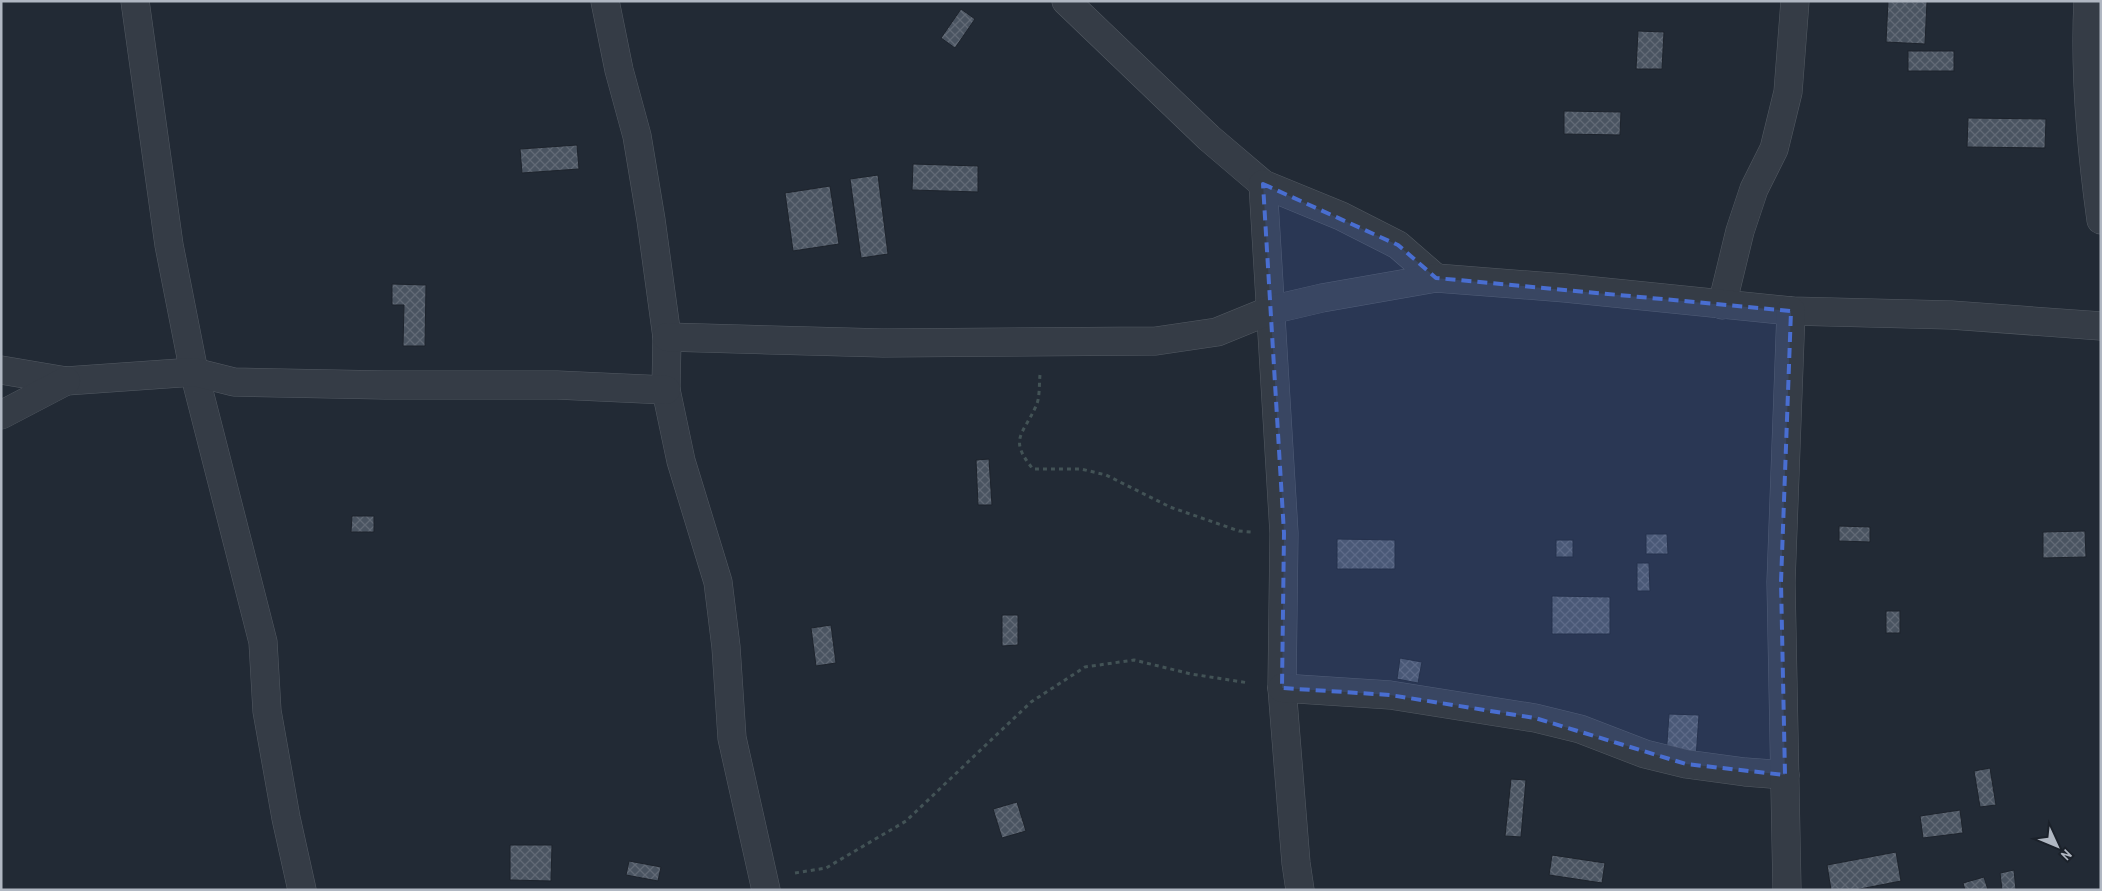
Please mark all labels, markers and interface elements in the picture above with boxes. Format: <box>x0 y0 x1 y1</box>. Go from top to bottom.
north arrow <box>2032 821 2082 871</box>
text: N <box>2057 846 2076 864</box>

